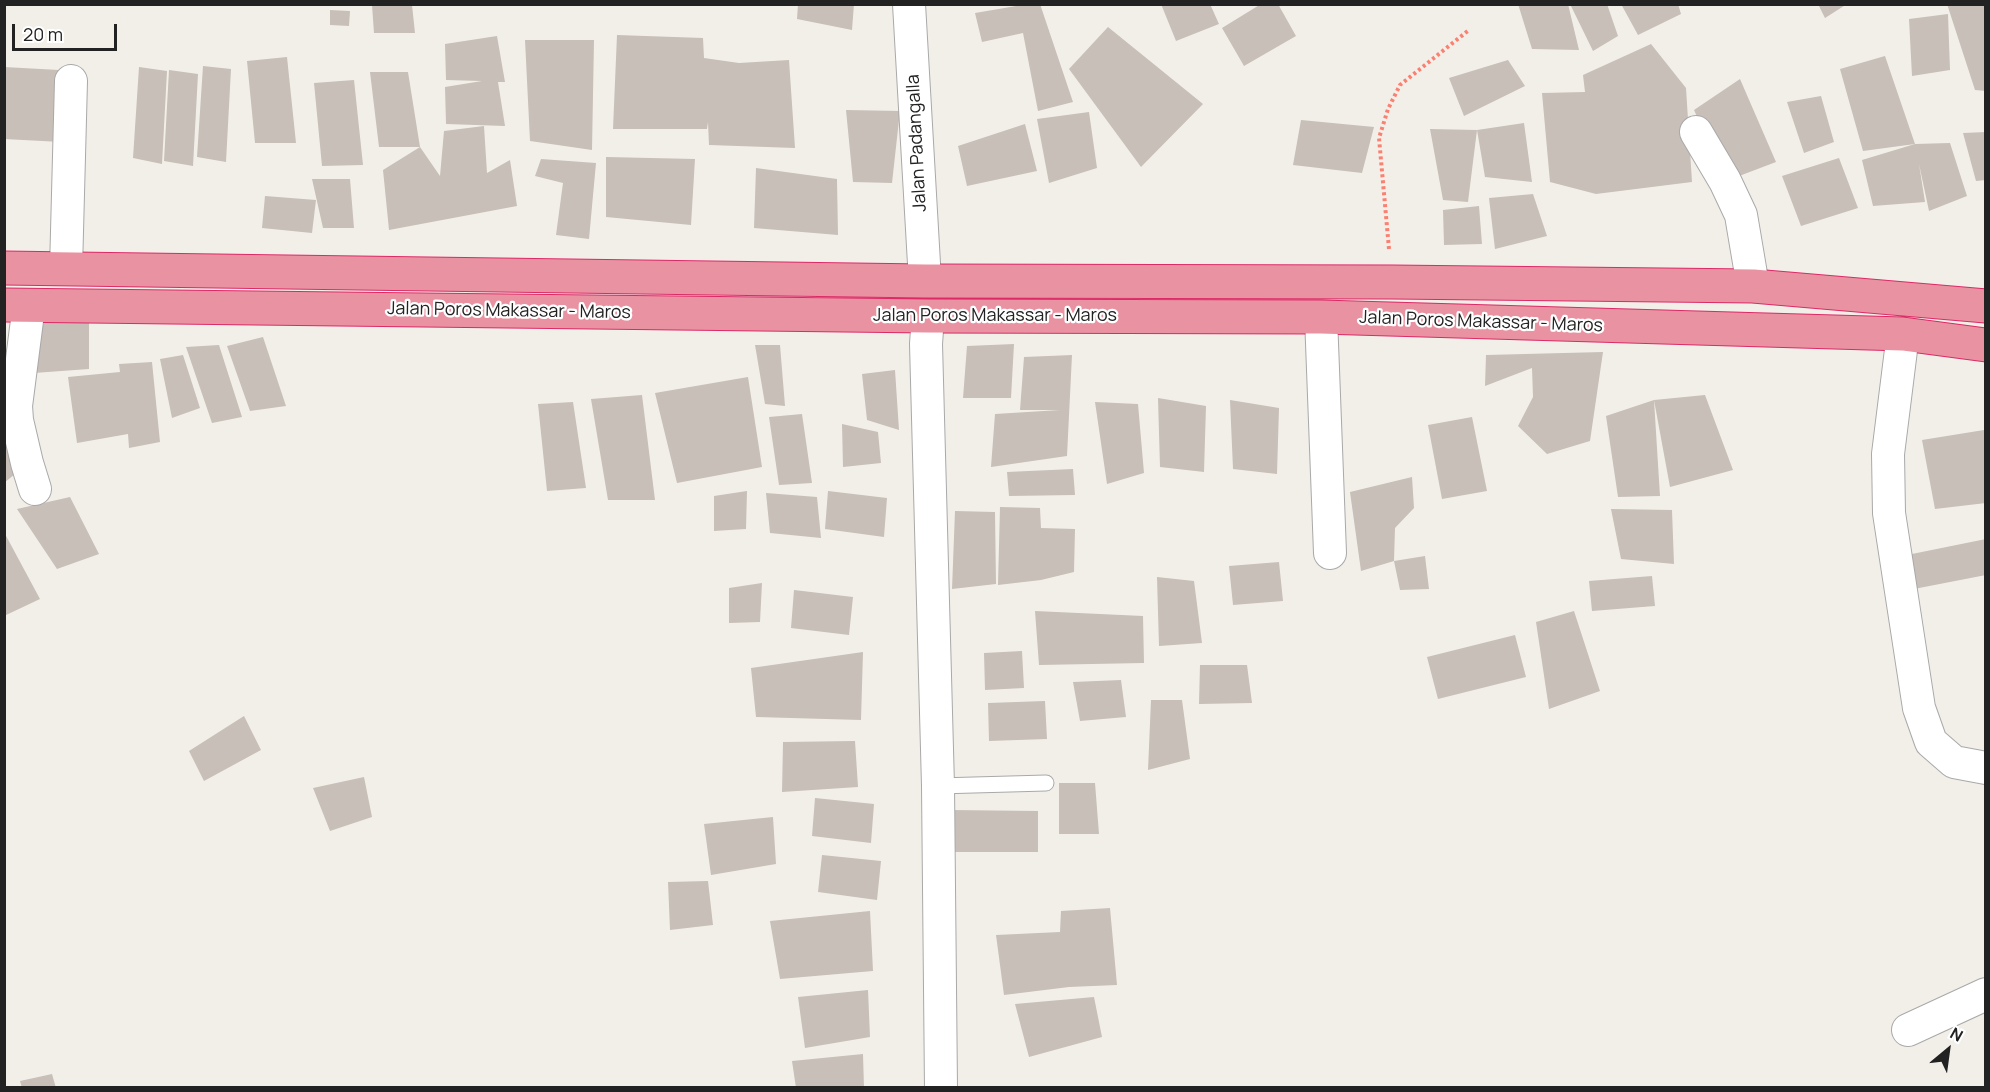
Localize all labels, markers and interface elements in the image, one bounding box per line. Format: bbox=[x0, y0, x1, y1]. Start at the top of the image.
scale bar bbox=[15, 12, 120, 50]
text: 20 m bbox=[23, 22, 63, 46]
street label: Jalan Padangalla bbox=[903, 74, 931, 212]
street label: Jalan Poros Makassar - Maros bbox=[387, 298, 631, 324]
street label: Jalan Poros Makassar - Maros bbox=[873, 305, 1117, 327]
street label: Jalan Poros Makassar - Maros bbox=[1359, 307, 1603, 337]
north arrow bbox=[1918, 1020, 1978, 1080]
text: N bbox=[1946, 1022, 1967, 1047]

